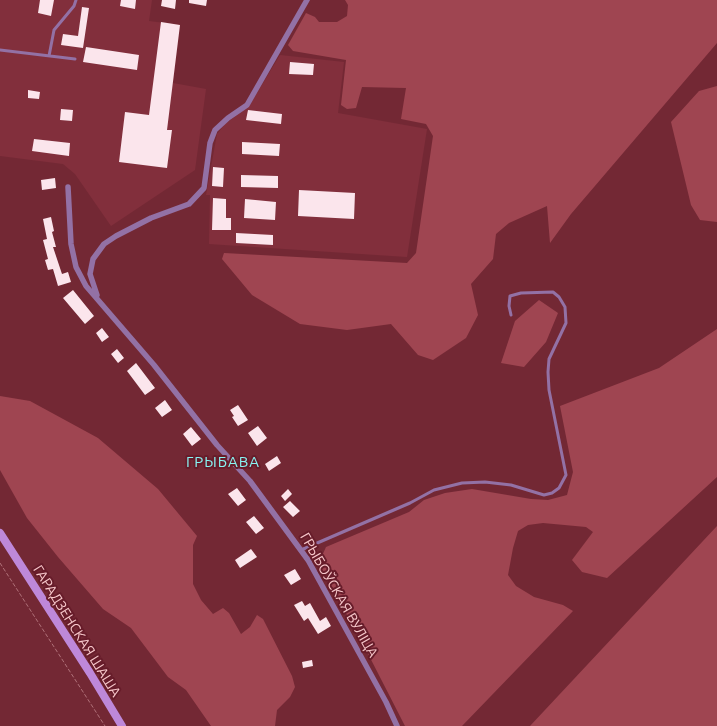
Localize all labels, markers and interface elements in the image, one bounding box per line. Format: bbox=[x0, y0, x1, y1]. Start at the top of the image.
district label: ГРЫБАВА bbox=[186, 453, 260, 471]
street label: ГРЫБОЎСКАЯ ВУЛІЦА bbox=[296, 530, 382, 660]
street label: ГАРАДЗЕНСКАЯ ШАША bbox=[30, 562, 124, 700]

